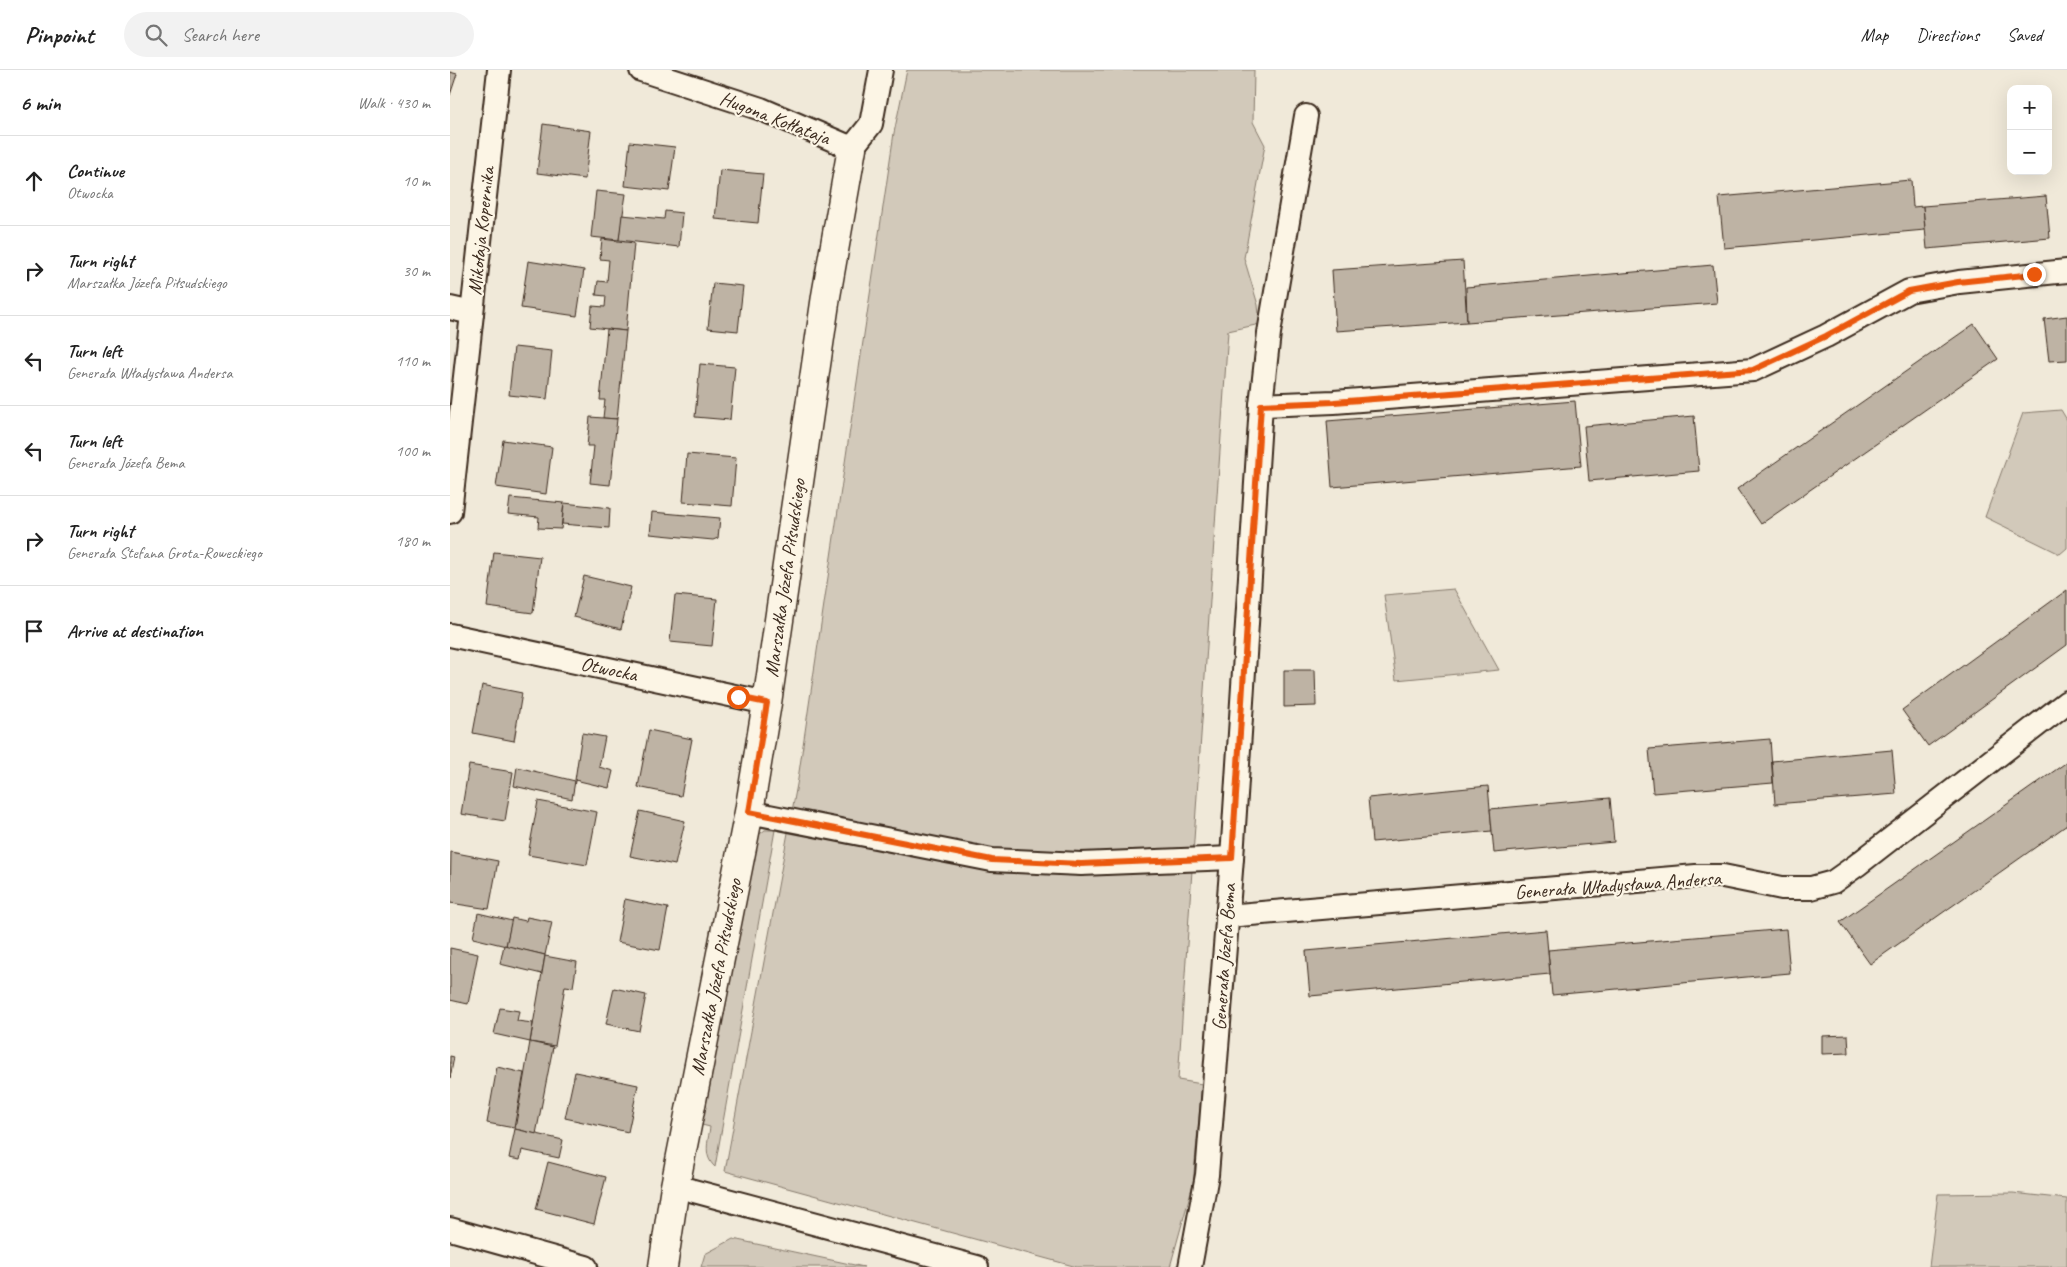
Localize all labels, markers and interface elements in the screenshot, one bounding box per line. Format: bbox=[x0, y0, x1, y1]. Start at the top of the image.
search box bbox=[124, 12, 474, 57]
text: Pinpoint bbox=[25, 20, 94, 50]
icon: search bbox=[142, 21, 170, 49]
text: Search here bbox=[182, 23, 259, 47]
text: Map bbox=[1861, 24, 1888, 46]
text: Directions bbox=[1916, 24, 1979, 46]
text: Saved bbox=[2007, 24, 2042, 46]
map controls bbox=[2007, 85, 2052, 175]
button: + bbox=[2007, 85, 2052, 130]
street label: Hugona Kołłątaja bbox=[716, 86, 836, 151]
text: 6 min bbox=[20, 90, 61, 116]
text: Walk · 430 m bbox=[358, 93, 430, 113]
button: − bbox=[2007, 130, 2052, 175]
text: Continue bbox=[67, 159, 124, 183]
street label: Mikołaja Kopernika bbox=[462, 164, 500, 296]
icon: ahead bbox=[20, 167, 48, 195]
text: 10 m bbox=[403, 171, 430, 191]
text: Otwocka bbox=[67, 183, 113, 203]
text: Turn right bbox=[67, 249, 134, 273]
icon: right bbox=[20, 257, 48, 285]
text: 30 m bbox=[403, 261, 430, 281]
route end bbox=[2023, 263, 2046, 286]
text: Marszałka Józefa Piłsudskiego bbox=[67, 273, 227, 293]
text: Turn left bbox=[67, 339, 122, 363]
icon: left bbox=[20, 347, 48, 375]
text: 110 m bbox=[396, 351, 430, 371]
text: Generała Władysława Andersa bbox=[67, 363, 232, 383]
text: Turn left bbox=[67, 429, 122, 453]
icon: left bbox=[20, 437, 48, 465]
text: 100 m bbox=[396, 441, 430, 461]
text: Generała Józefa Bema bbox=[67, 453, 184, 473]
street label: Marszałka Józefa Piłsudskiego bbox=[759, 476, 811, 679]
text: Turn right bbox=[67, 519, 134, 543]
icon: right bbox=[20, 527, 48, 555]
text: 180 m bbox=[396, 531, 430, 551]
text: Generała Stefana Grota-Roweckiego bbox=[67, 543, 262, 563]
icon: arrive bbox=[20, 617, 48, 645]
text: Arrive at destination bbox=[67, 619, 203, 643]
street label: Otwocka bbox=[578, 651, 641, 688]
route start bbox=[727, 686, 750, 709]
street label: Generała Władysława Andersa bbox=[1514, 865, 1723, 905]
street label: Marszałka Józefa Piłsudskiego bbox=[685, 876, 747, 1077]
street label: Generała Józefa Bema bbox=[1206, 882, 1242, 1031]

